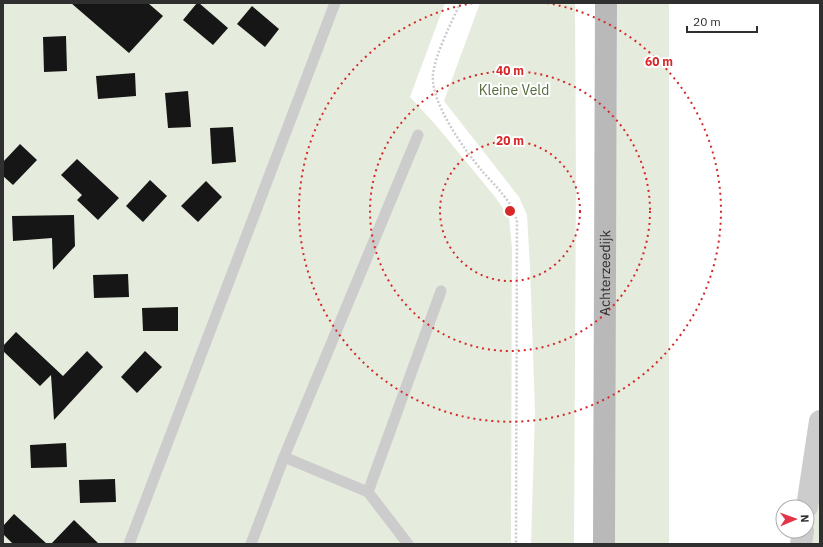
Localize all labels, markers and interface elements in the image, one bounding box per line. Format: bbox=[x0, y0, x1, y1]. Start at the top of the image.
scale bar bbox=[687, 8, 757, 34]
text: 20 m bbox=[693, 14, 721, 29]
text: 60 m bbox=[645, 54, 673, 69]
text: 40 m bbox=[496, 63, 524, 78]
park label: Kleine Veld bbox=[479, 81, 549, 99]
text: 20 m bbox=[496, 133, 524, 148]
centre of rings bbox=[503, 204, 517, 218]
street label: Achterzeedijk bbox=[596, 229, 614, 316]
north arrow bbox=[775, 499, 815, 539]
text: N bbox=[798, 514, 812, 523]

